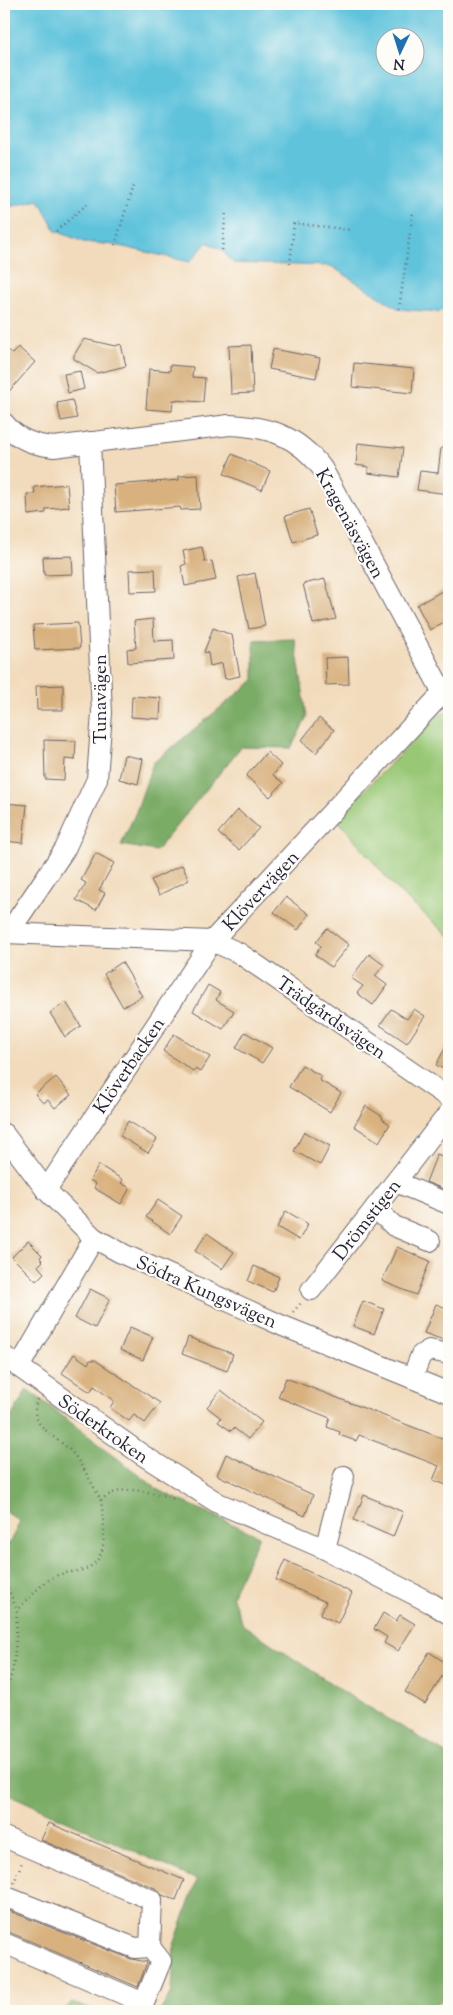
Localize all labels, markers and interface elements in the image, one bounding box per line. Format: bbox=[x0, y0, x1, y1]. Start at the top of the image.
north arrow bbox=[376, 28, 426, 78]
text: N bbox=[393, 53, 406, 73]
street label: Kragenäsvägen bbox=[307, 464, 390, 584]
street label: Tunavägen bbox=[88, 654, 115, 744]
street label: Klövervägen bbox=[217, 845, 306, 938]
street label: Trädgårdsvägen bbox=[270, 971, 391, 1067]
street label: Klöverbacken bbox=[88, 1013, 172, 1120]
street label: Drömstigen bbox=[328, 1174, 408, 1267]
street label: Södra Kungsvägen bbox=[131, 1250, 281, 1336]
street label: Söderkroken bbox=[52, 1389, 154, 1471]

